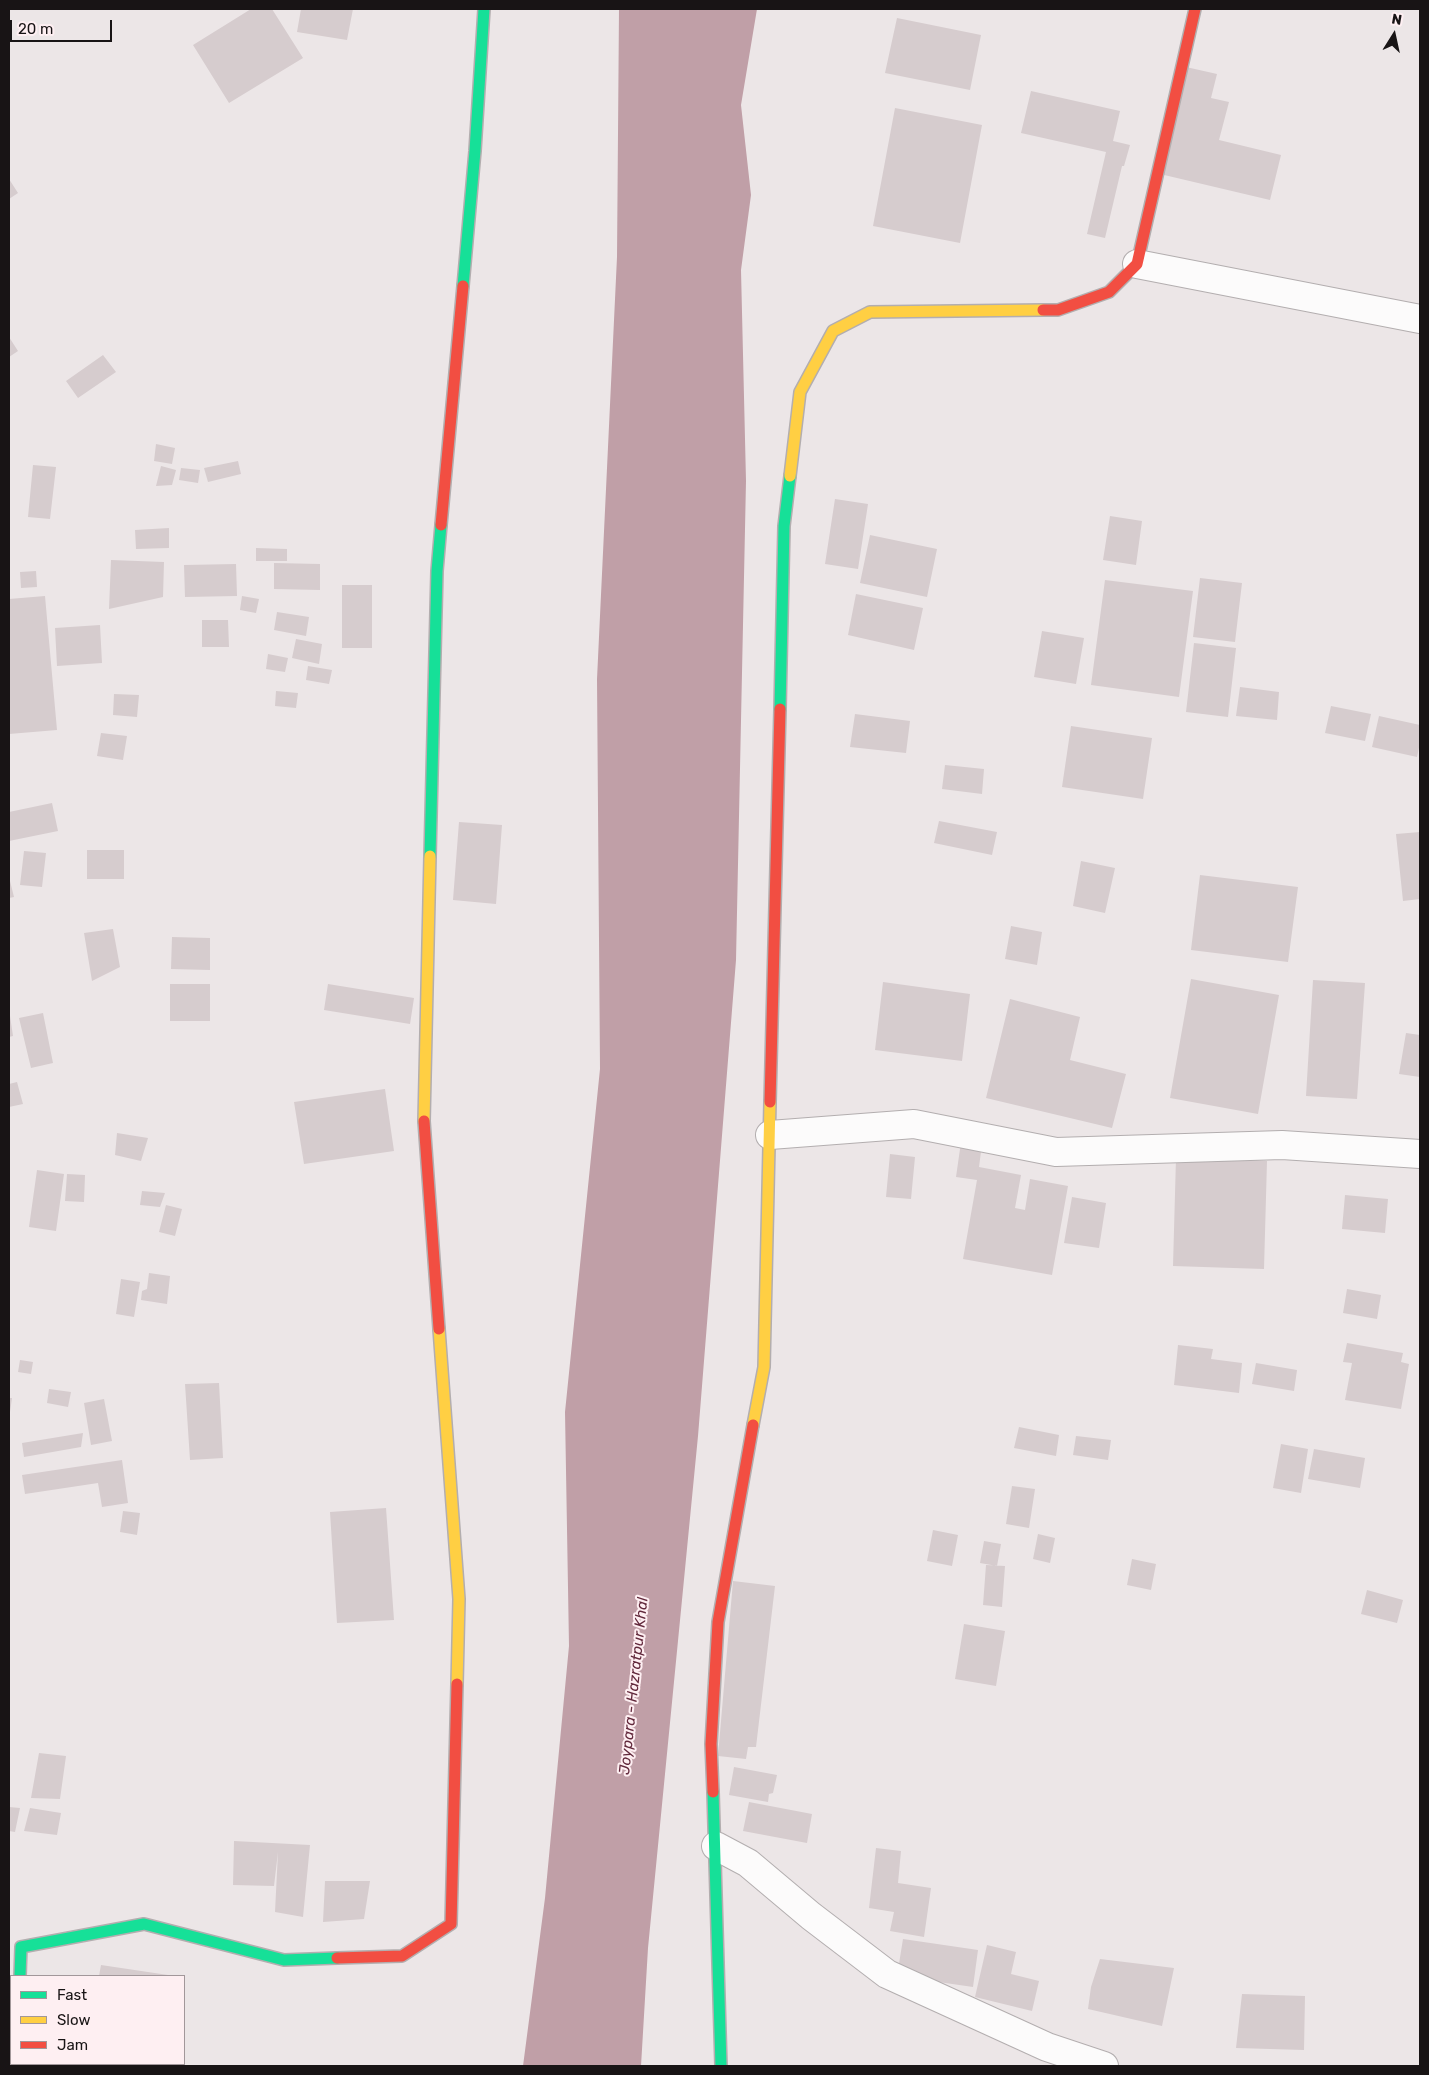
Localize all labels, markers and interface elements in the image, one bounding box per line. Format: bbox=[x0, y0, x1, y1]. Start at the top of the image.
scale bar bbox=[12, 10, 115, 42]
north arrow bbox=[1369, 10, 1419, 60]
text: N bbox=[1390, 10, 1403, 29]
text: 20 m bbox=[18, 20, 53, 38]
water label: Joypara - Hazratpur Khal bbox=[616, 1596, 652, 1776]
legend bbox=[10, 1975, 185, 2065]
text: Fast bbox=[57, 1986, 87, 2004]
text: Slow bbox=[57, 2011, 90, 2029]
text: Jam bbox=[57, 2036, 88, 2054]

